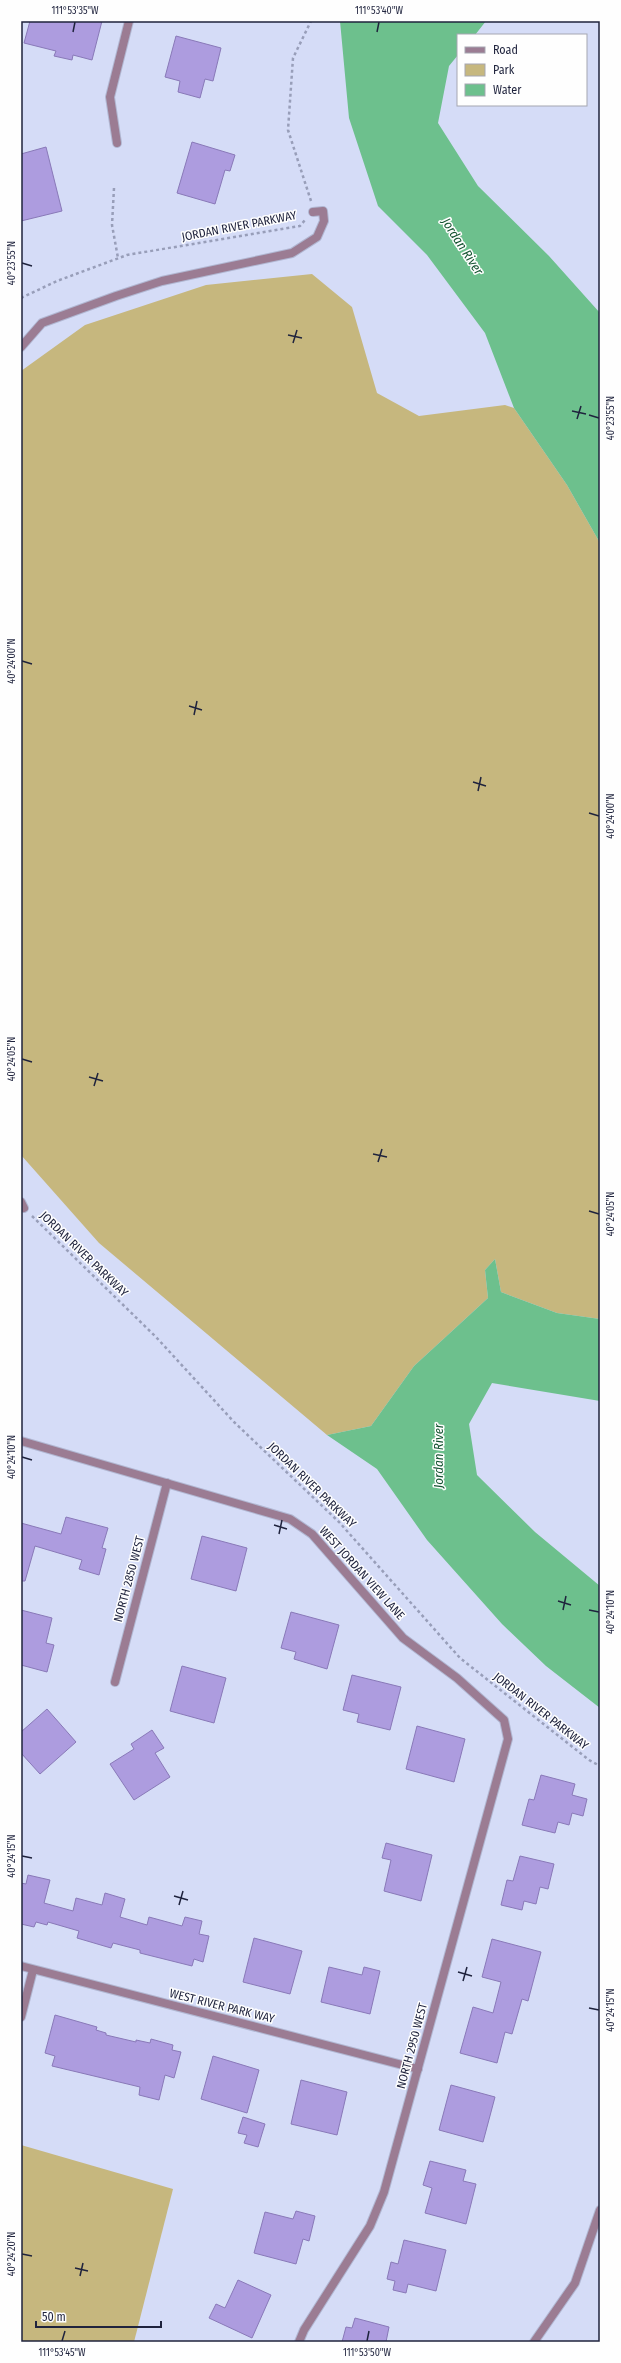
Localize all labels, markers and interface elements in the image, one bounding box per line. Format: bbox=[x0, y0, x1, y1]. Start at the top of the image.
text: 111°53'35"W bbox=[51, 5, 99, 17]
text: 111°53'40"W bbox=[355, 5, 403, 17]
legend bbox=[457, 34, 587, 106]
text: Road bbox=[493, 43, 518, 57]
text: Park bbox=[493, 63, 515, 77]
text: Water bbox=[493, 83, 522, 97]
street label: JORDAN RIVER PARKWAY bbox=[180, 208, 298, 244]
water label: Jordan River bbox=[438, 214, 487, 278]
text: 40°23'55"N bbox=[6, 241, 18, 285]
text: 40°23'55"N bbox=[605, 396, 617, 440]
text: 40°24'00"N bbox=[6, 638, 18, 684]
text: 40°24'00"N bbox=[605, 793, 617, 839]
text: 40°24'05"N bbox=[6, 1037, 18, 1081]
text: 40°24'05"N bbox=[605, 1192, 617, 1236]
street label: JORDAN RIVER PARKWAY bbox=[37, 1208, 131, 1300]
water label: Jordan River bbox=[431, 1423, 446, 1489]
text: 40°24'10"N bbox=[6, 1435, 18, 1479]
street label: JORDAN RIVER PARKWAY bbox=[265, 1439, 359, 1531]
street label: WEST JORDAN VIEW LANE bbox=[317, 1524, 408, 1623]
street label: NORTH 2850 WEST bbox=[111, 1534, 147, 1624]
text: 40°24'10"N bbox=[605, 1590, 617, 1634]
street label: JORDAN RIVER PARKWAY bbox=[491, 1670, 591, 1752]
text: 40°24'15"N bbox=[6, 1834, 18, 1878]
street label: WEST RIVER PARK WAY bbox=[168, 1986, 276, 2026]
text: 40°24'15"N bbox=[605, 1988, 617, 2032]
street label: NORTH 2950 WEST bbox=[394, 2001, 430, 2090]
text: 40°24'20"N bbox=[6, 2232, 18, 2276]
scale bar bbox=[36, 2303, 161, 2329]
text: 50 m bbox=[42, 2310, 66, 2324]
text: 111°53'45"W bbox=[38, 2347, 86, 2359]
text: 111°53'50"W bbox=[343, 2347, 392, 2359]

